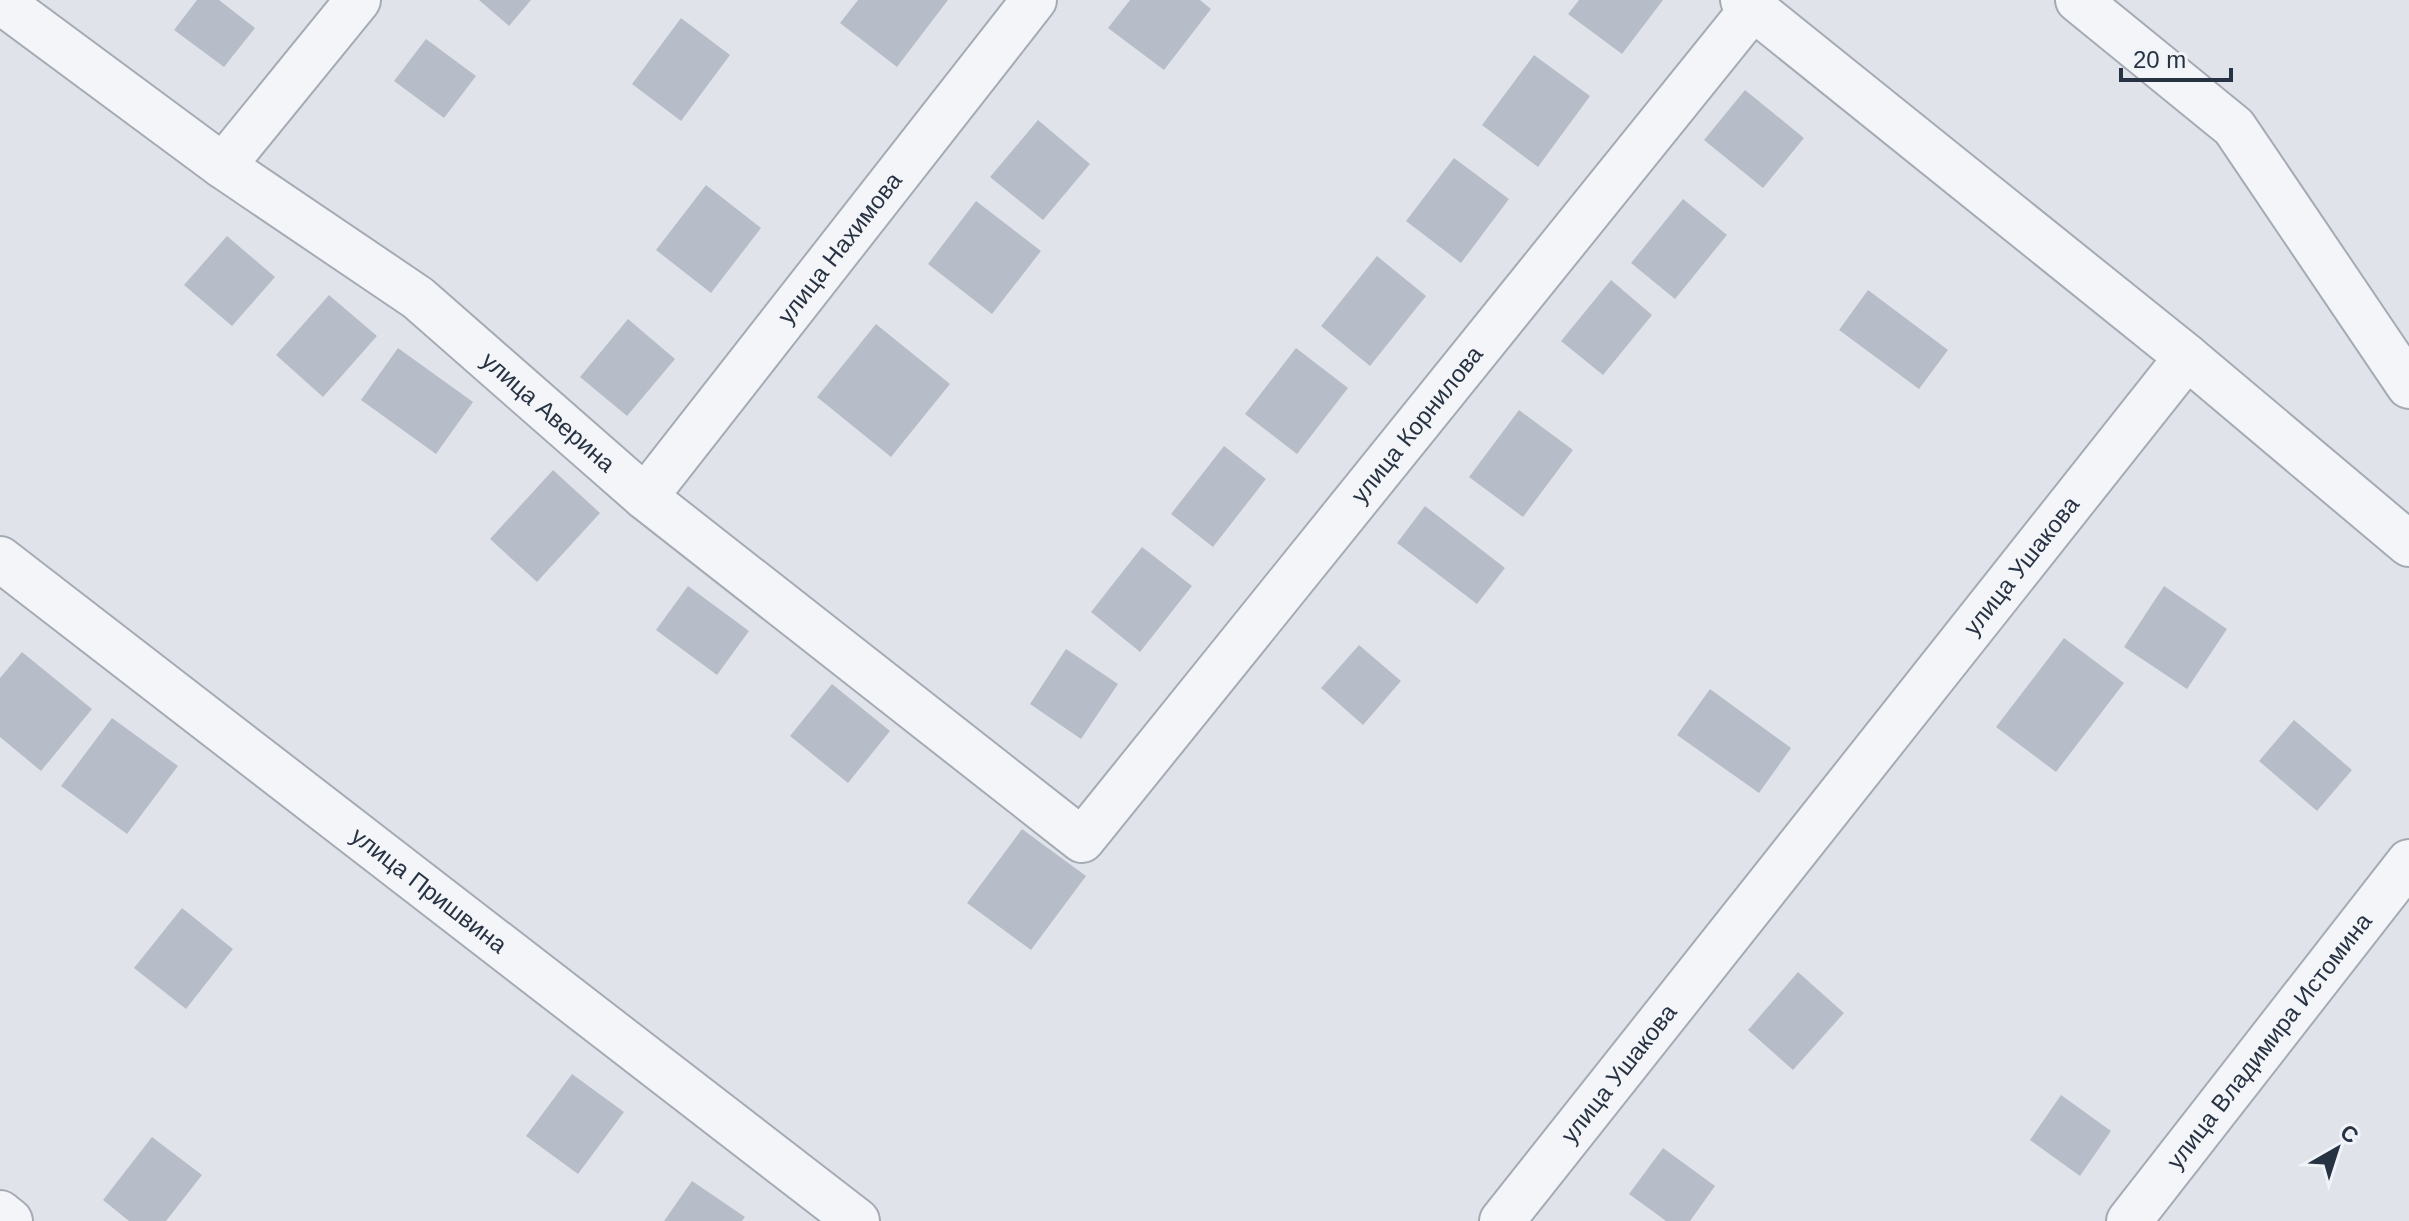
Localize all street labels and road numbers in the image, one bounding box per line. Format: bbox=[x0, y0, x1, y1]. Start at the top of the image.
street label: улица Нахимова bbox=[772, 166, 907, 329]
street label: улица Корнилова bbox=[1345, 340, 1488, 508]
street label: улица Аверина bbox=[476, 346, 621, 478]
street label: улица Ушакова bbox=[1958, 490, 2085, 640]
street label: улица Пришвина bbox=[346, 822, 513, 959]
street label: улица Владимира Истомина bbox=[2161, 907, 2377, 1174]
street label: улица Ушакова bbox=[1555, 998, 1682, 1148]

